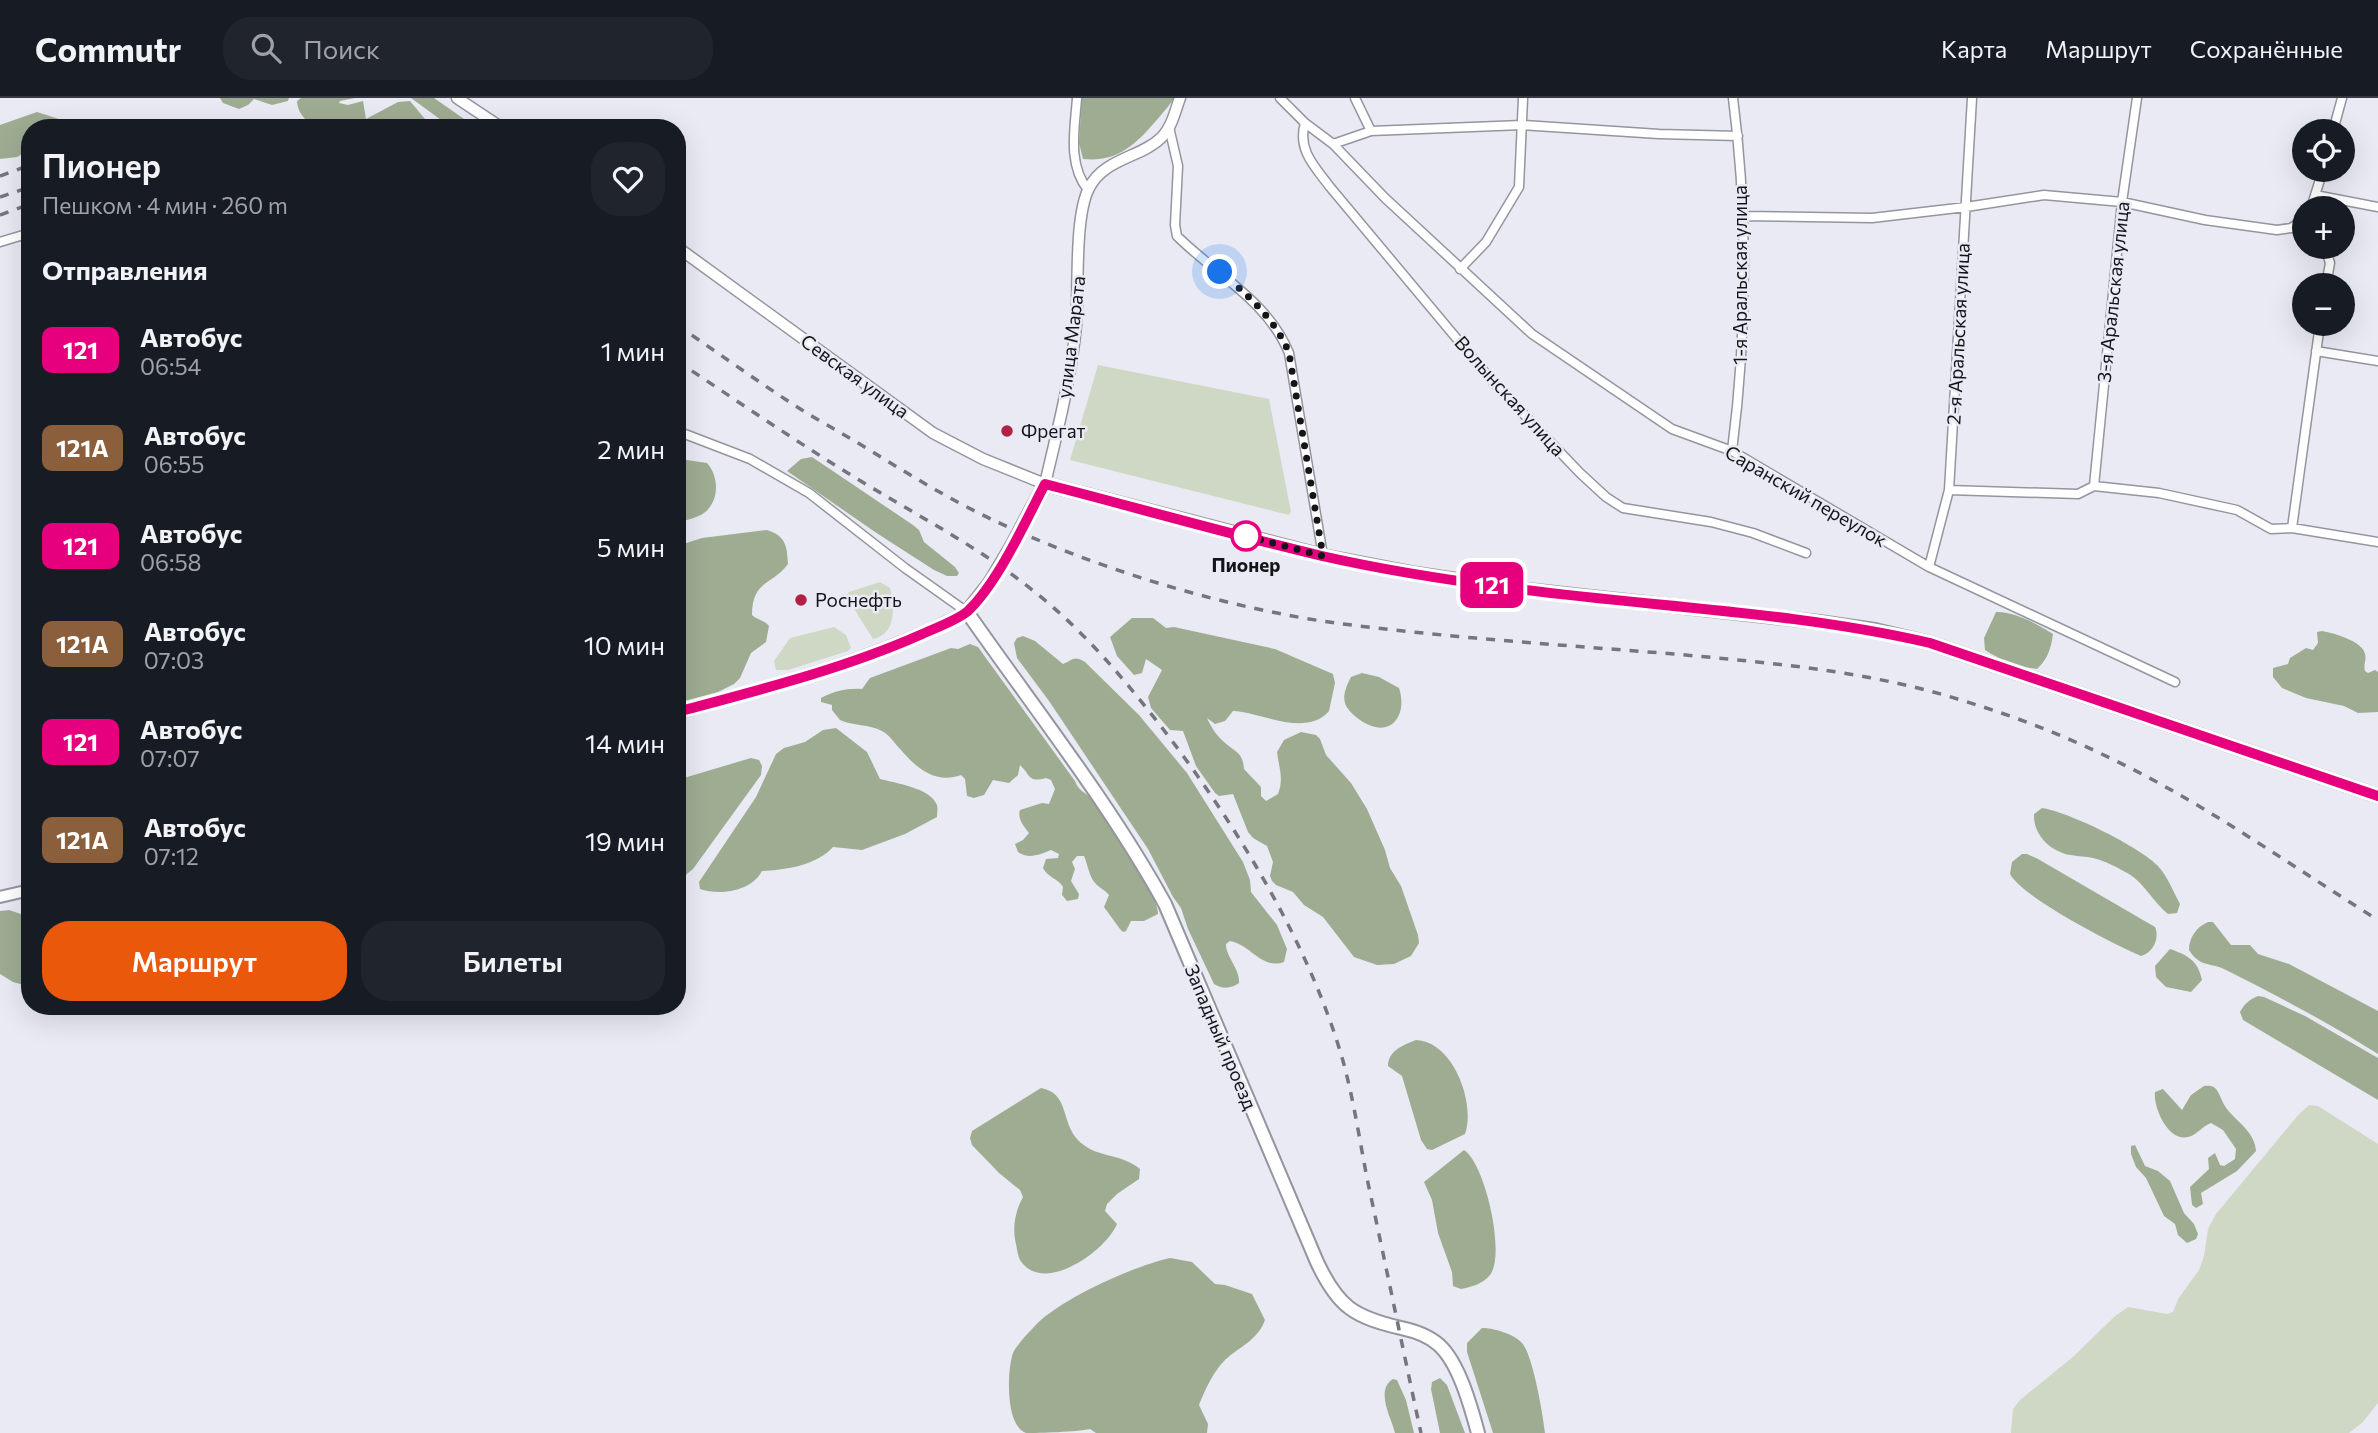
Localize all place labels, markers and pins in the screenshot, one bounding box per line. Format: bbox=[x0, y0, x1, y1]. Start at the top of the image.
place label: Фрегат bbox=[1021, 419, 1086, 442]
marker: Фрегат bbox=[999, 423, 1015, 439]
marker: Пионер bbox=[1231, 521, 1261, 551]
place label: Пионер bbox=[1212, 553, 1280, 576]
place label: Роснефть bbox=[815, 588, 902, 611]
marker: Роснефть bbox=[793, 592, 809, 608]

